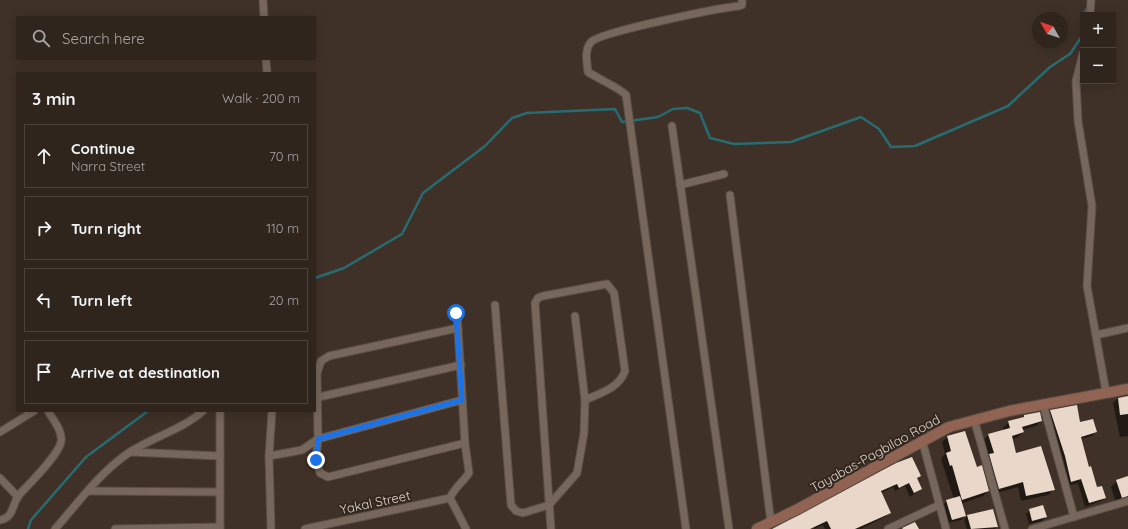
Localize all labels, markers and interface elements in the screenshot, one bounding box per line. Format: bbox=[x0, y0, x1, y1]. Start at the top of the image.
north arrow bbox=[1032, 12, 1068, 48]
map controls bbox=[1080, 12, 1116, 84]
button: + bbox=[1080, 12, 1116, 48]
search box bbox=[16, 16, 316, 60]
icon: search bbox=[30, 27, 52, 49]
text: Search here bbox=[62, 29, 145, 48]
button: − bbox=[1080, 48, 1116, 84]
text: 3 min bbox=[32, 88, 76, 109]
text: Walk · 200 m bbox=[222, 90, 300, 106]
text: Continue bbox=[71, 139, 135, 158]
icon: ahead bbox=[33, 145, 55, 167]
text: 70 m bbox=[269, 148, 299, 164]
text: Narra Street bbox=[71, 158, 145, 174]
icon: right bbox=[33, 217, 55, 239]
text: Turn right bbox=[71, 219, 142, 238]
text: 110 m bbox=[266, 220, 299, 236]
icon: left bbox=[33, 289, 55, 311]
text: Turn left bbox=[71, 291, 133, 310]
text: 20 m bbox=[269, 292, 299, 308]
route start bbox=[447, 304, 465, 322]
icon: arrive bbox=[33, 361, 55, 383]
text: Arrive at destination bbox=[71, 363, 220, 382]
street label: Tayabas-Pagbilao Road bbox=[807, 411, 943, 495]
route end bbox=[307, 451, 325, 469]
street label: Yakal Street bbox=[338, 487, 412, 517]

